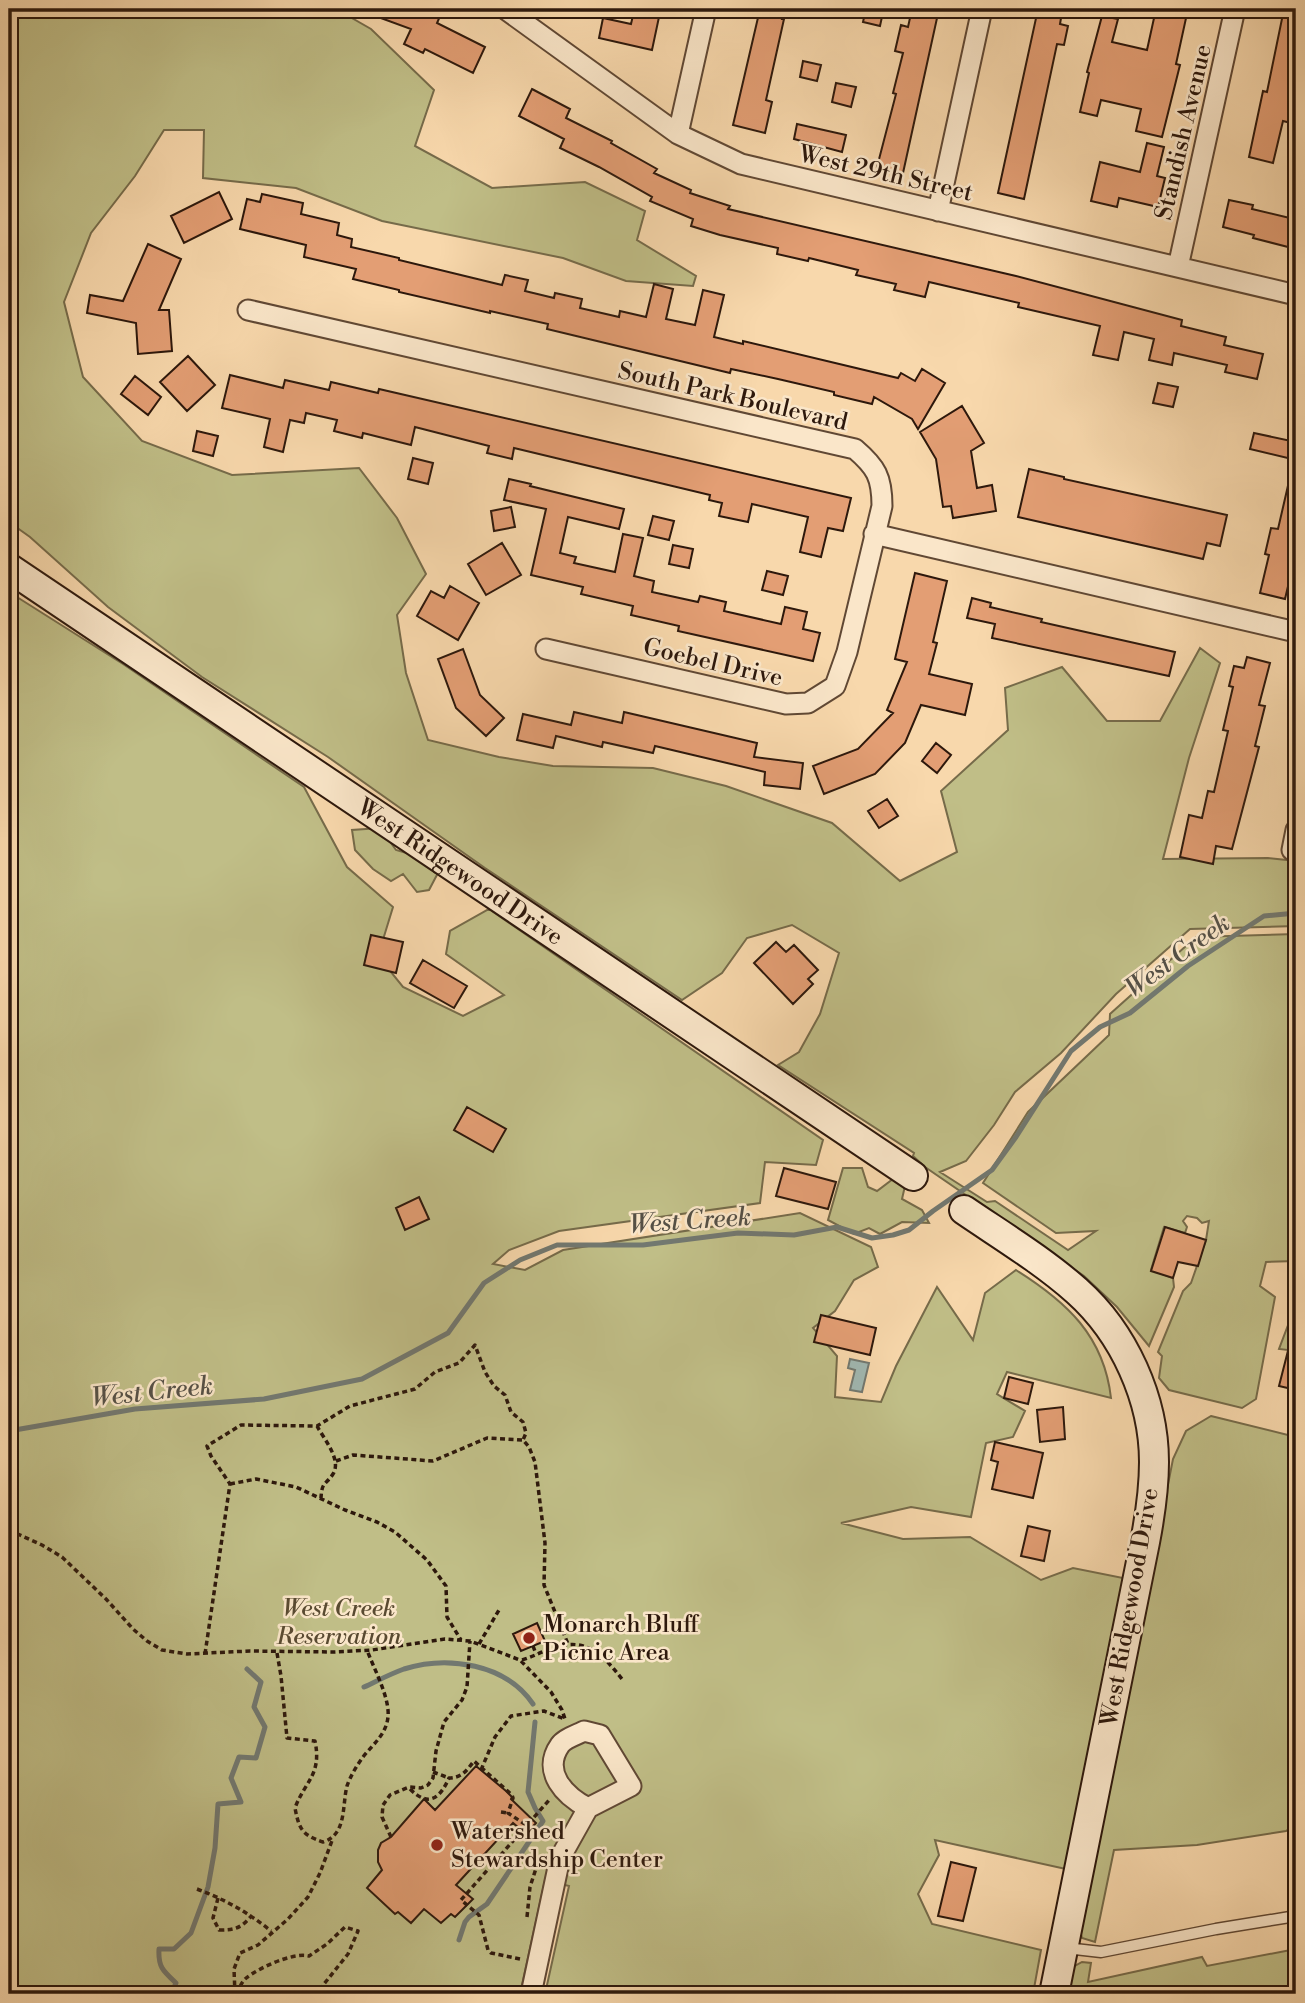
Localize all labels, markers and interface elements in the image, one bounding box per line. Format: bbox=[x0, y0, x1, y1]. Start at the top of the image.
street label: Standish Avenue bbox=[1149, 41, 1219, 223]
street label: West 29th Street bbox=[795, 139, 976, 209]
street label: South Park Boulevard bbox=[615, 356, 851, 438]
street label: Goebel Drive bbox=[640, 632, 785, 694]
street label: West Ridgewood Drive bbox=[350, 792, 569, 952]
water label: West Creek bbox=[1119, 907, 1236, 1005]
water label: West Creek bbox=[628, 1201, 752, 1241]
water label: West Creek bbox=[90, 1370, 215, 1414]
street label: West Ridgewood Drive bbox=[1094, 1485, 1166, 1730]
park label: West Creek Reservation bbox=[276, 1594, 402, 1652]
place label: Monarch Bluff Picnic Area bbox=[543, 1610, 700, 1668]
marker: Monarch Bluff Picnic Area bbox=[521, 1630, 537, 1646]
place label: Watershed Stewardship Center bbox=[450, 1817, 663, 1875]
marker: Watershed Stewardship Center bbox=[429, 1837, 445, 1853]

